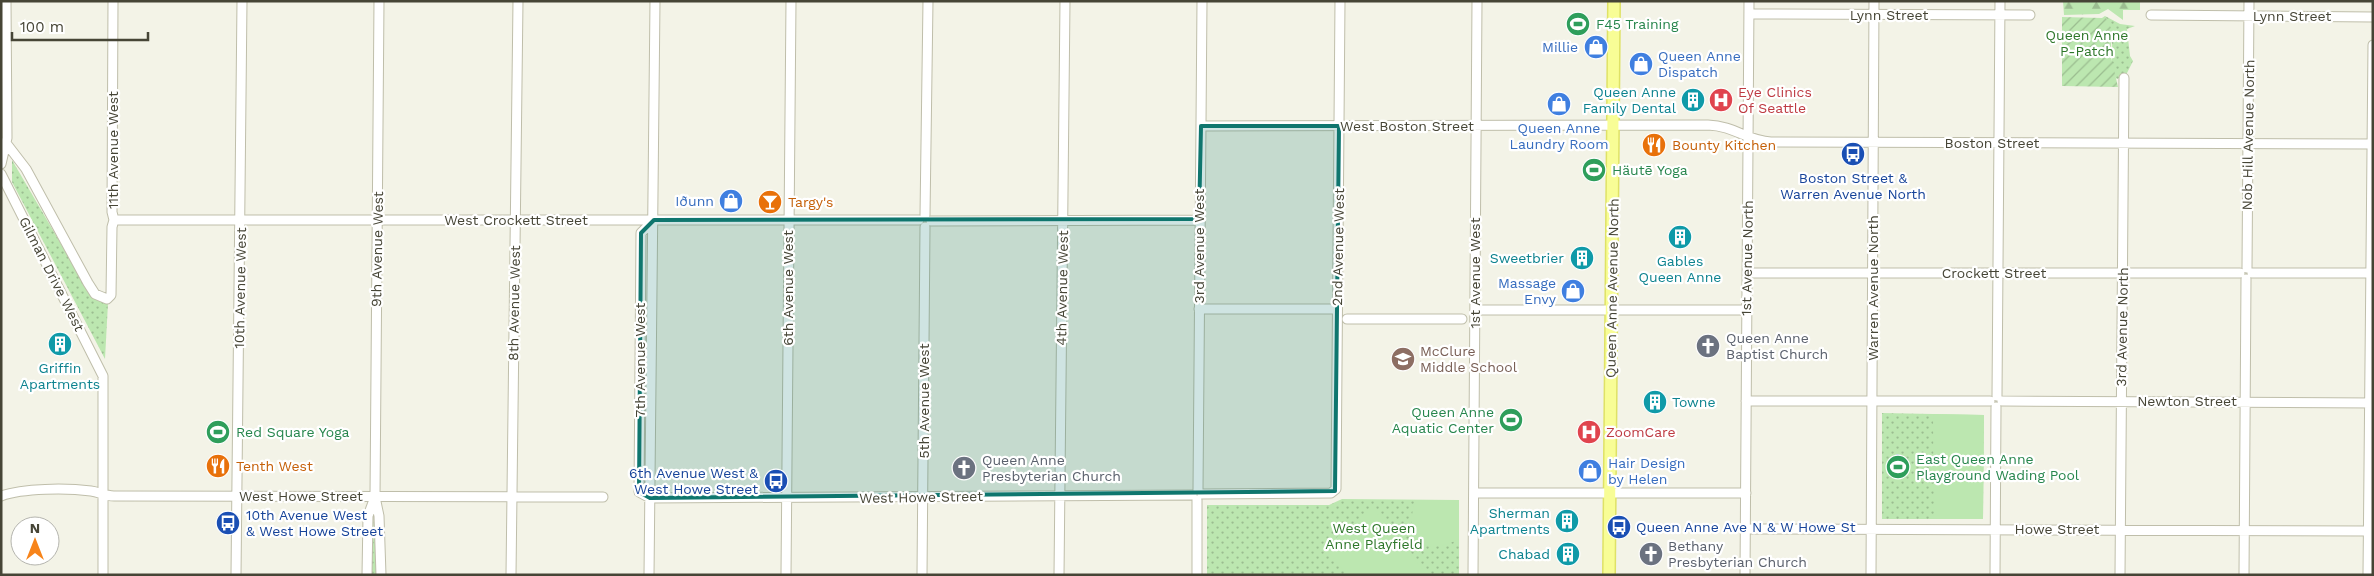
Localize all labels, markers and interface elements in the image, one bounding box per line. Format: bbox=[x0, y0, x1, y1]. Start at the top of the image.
street label: Lynn Street bbox=[1850, 7, 1928, 23]
street label: Lynn Street bbox=[2253, 8, 2331, 24]
scale bar bbox=[12, 10, 149, 42]
sports icon: F45 Training bbox=[1565, 11, 1591, 37]
place label: F45 Training bbox=[1596, 16, 1679, 32]
text: 100 m bbox=[20, 18, 64, 36]
park label: Queen Anne P-Patch bbox=[2046, 27, 2128, 59]
shop icon: Millie bbox=[1583, 34, 1609, 60]
place label: Millie bbox=[1542, 39, 1578, 55]
place label: Queen Anne Dispatch bbox=[1658, 48, 1741, 80]
shop icon: Queen Anne Dispatch bbox=[1628, 51, 1654, 77]
street label: Nob Hill Avenue North bbox=[2239, 59, 2257, 211]
place label: Queen Anne Family Dental bbox=[1583, 84, 1677, 116]
place label: Eye Clinics Of Seattle bbox=[1738, 84, 1812, 116]
building icon: Queen Anne Family Dental bbox=[1680, 87, 1706, 113]
hospital icon: Eye Clinics Of Seattle bbox=[1708, 87, 1734, 113]
street label: 11th Avenue West bbox=[105, 91, 121, 209]
shop icon: Queen Anne Laundry Room bbox=[1546, 91, 1572, 117]
street label: West Boston Street bbox=[1340, 118, 1474, 134]
place label: Queen Anne Laundry Room bbox=[1510, 120, 1608, 152]
restaurant icon: Bounty Kitchen bbox=[1641, 132, 1667, 158]
street label: Boston Street bbox=[1945, 135, 2040, 151]
place label: Bounty Kitchen bbox=[1672, 137, 1776, 153]
bus stop icon: Boston Street & Warren Avenue North bbox=[1840, 141, 1866, 167]
sports icon: Häutē Yoga bbox=[1581, 157, 1607, 183]
place label: Häutē Yoga bbox=[1612, 162, 1688, 178]
place label: Boston Street & Warren Avenue North bbox=[1780, 170, 1926, 202]
shop icon: Iðunn bbox=[718, 188, 744, 214]
street label: 3rd Avenue West bbox=[1191, 188, 1207, 303]
street label: 2nd Avenue West bbox=[1329, 188, 1347, 306]
bar icon: Targy's bbox=[757, 189, 783, 215]
street label: 9th Avenue West bbox=[368, 191, 386, 307]
place label: Iðunn bbox=[675, 193, 714, 209]
place label: Targy's bbox=[788, 194, 833, 210]
street label: Queen Anne Avenue North bbox=[1602, 198, 1622, 378]
street label: 1st Avenue North bbox=[1738, 200, 1756, 316]
street label: West Crockett Street bbox=[444, 212, 588, 228]
street label: Gilman Drive West bbox=[16, 214, 88, 334]
street label: Warren Avenue North bbox=[1865, 215, 1881, 361]
street label: 1st Avenue West bbox=[1467, 217, 1483, 329]
building icon: Gables Queen Anne bbox=[1667, 224, 1693, 250]
street label: 10th Avenue West bbox=[231, 227, 249, 349]
street label: 6th Avenue West bbox=[780, 230, 796, 346]
street label: 4th Avenue West bbox=[1053, 230, 1071, 346]
street label: 8th Avenue West bbox=[505, 245, 523, 361]
building icon: Sweetbrier bbox=[1569, 245, 1595, 271]
place label: Sweetbrier bbox=[1490, 250, 1564, 266]
place label: Gables Queen Anne bbox=[1639, 253, 1721, 285]
street label: Crockett Street bbox=[1942, 265, 2046, 281]
street label: 3rd Avenue North bbox=[2113, 267, 2131, 387]
place label: Massage Envy bbox=[1498, 275, 1557, 307]
shop icon: Massage Envy bbox=[1560, 278, 1586, 304]
street label: 7th Avenue West bbox=[632, 302, 648, 417]
place label: Queen Anne Baptist Church bbox=[1726, 330, 1828, 362]
building icon: Griffin Apartments bbox=[47, 331, 73, 357]
church icon: Queen Anne Baptist Church bbox=[1695, 333, 1721, 359]
street label: 5th Avenue West bbox=[916, 343, 932, 459]
place label: McClure Middle School bbox=[1420, 343, 1518, 375]
school or university icon: McClure Middle School bbox=[1390, 346, 1416, 372]
place label: Griffin Apartments bbox=[20, 360, 100, 392]
building icon: Towne bbox=[1642, 389, 1668, 415]
street label: Newton Street bbox=[2137, 393, 2237, 409]
place label: Towne bbox=[1672, 394, 1716, 410]
place label: Queen Anne Aquatic Center bbox=[1392, 404, 1494, 436]
sports icon: Queen Anne Aquatic Center bbox=[1498, 407, 1524, 433]
sports icon: Red Square Yoga bbox=[205, 419, 231, 445]
hospital icon: ZoomCare bbox=[1576, 419, 1602, 445]
place label: Red Square Yoga bbox=[236, 424, 350, 440]
place label: ZoomCare bbox=[1606, 424, 1676, 440]
place label: East Queen Anne Playground Wading Pool bbox=[1916, 451, 2080, 483]
place label: Queen Anne Presbyterian Church bbox=[982, 452, 1121, 484]
restaurant icon: Tenth West bbox=[205, 453, 231, 479]
sports icon: East Queen Anne Playground Wading Pool bbox=[1885, 454, 1911, 480]
church icon: Queen Anne Presbyterian Church bbox=[951, 455, 977, 481]
place label: Hair Design by Helen bbox=[1608, 455, 1685, 487]
place label: Tenth West bbox=[236, 458, 313, 474]
shop icon: Hair Design by Helen bbox=[1577, 458, 1603, 484]
place label: 6th Avenue West & West Howe Street bbox=[629, 465, 758, 497]
bus stop icon: 6th Avenue West & West Howe Street bbox=[763, 468, 789, 494]
street label: West Howe Street bbox=[239, 488, 363, 504]
street label: West Howe Street bbox=[859, 488, 983, 506]
place label: Sherman Apartments bbox=[1470, 505, 1550, 537]
place label: 10th Avenue West & West Howe Street bbox=[246, 507, 383, 539]
building icon: Sherman Apartments bbox=[1554, 508, 1580, 534]
bus stop icon: 10th Avenue West & West Howe Street bbox=[215, 510, 241, 536]
bus stop icon: Queen Anne Ave N & W Howe St bbox=[1606, 514, 1632, 540]
north arrow bbox=[10, 516, 60, 566]
place label: Queen Anne Ave N & W Howe St bbox=[1636, 519, 1856, 535]
text: N bbox=[30, 520, 40, 536]
park label: West Queen Anne Playfield bbox=[1325, 520, 1423, 552]
street label: Howe Street bbox=[2015, 521, 2100, 537]
place label: Bethany Presbyterian Church bbox=[1668, 538, 1807, 570]
building icon: Chabad bbox=[1555, 541, 1581, 567]
church icon: Bethany Presbyterian Church bbox=[1638, 541, 1664, 567]
place label: Chabad bbox=[1498, 546, 1550, 562]

